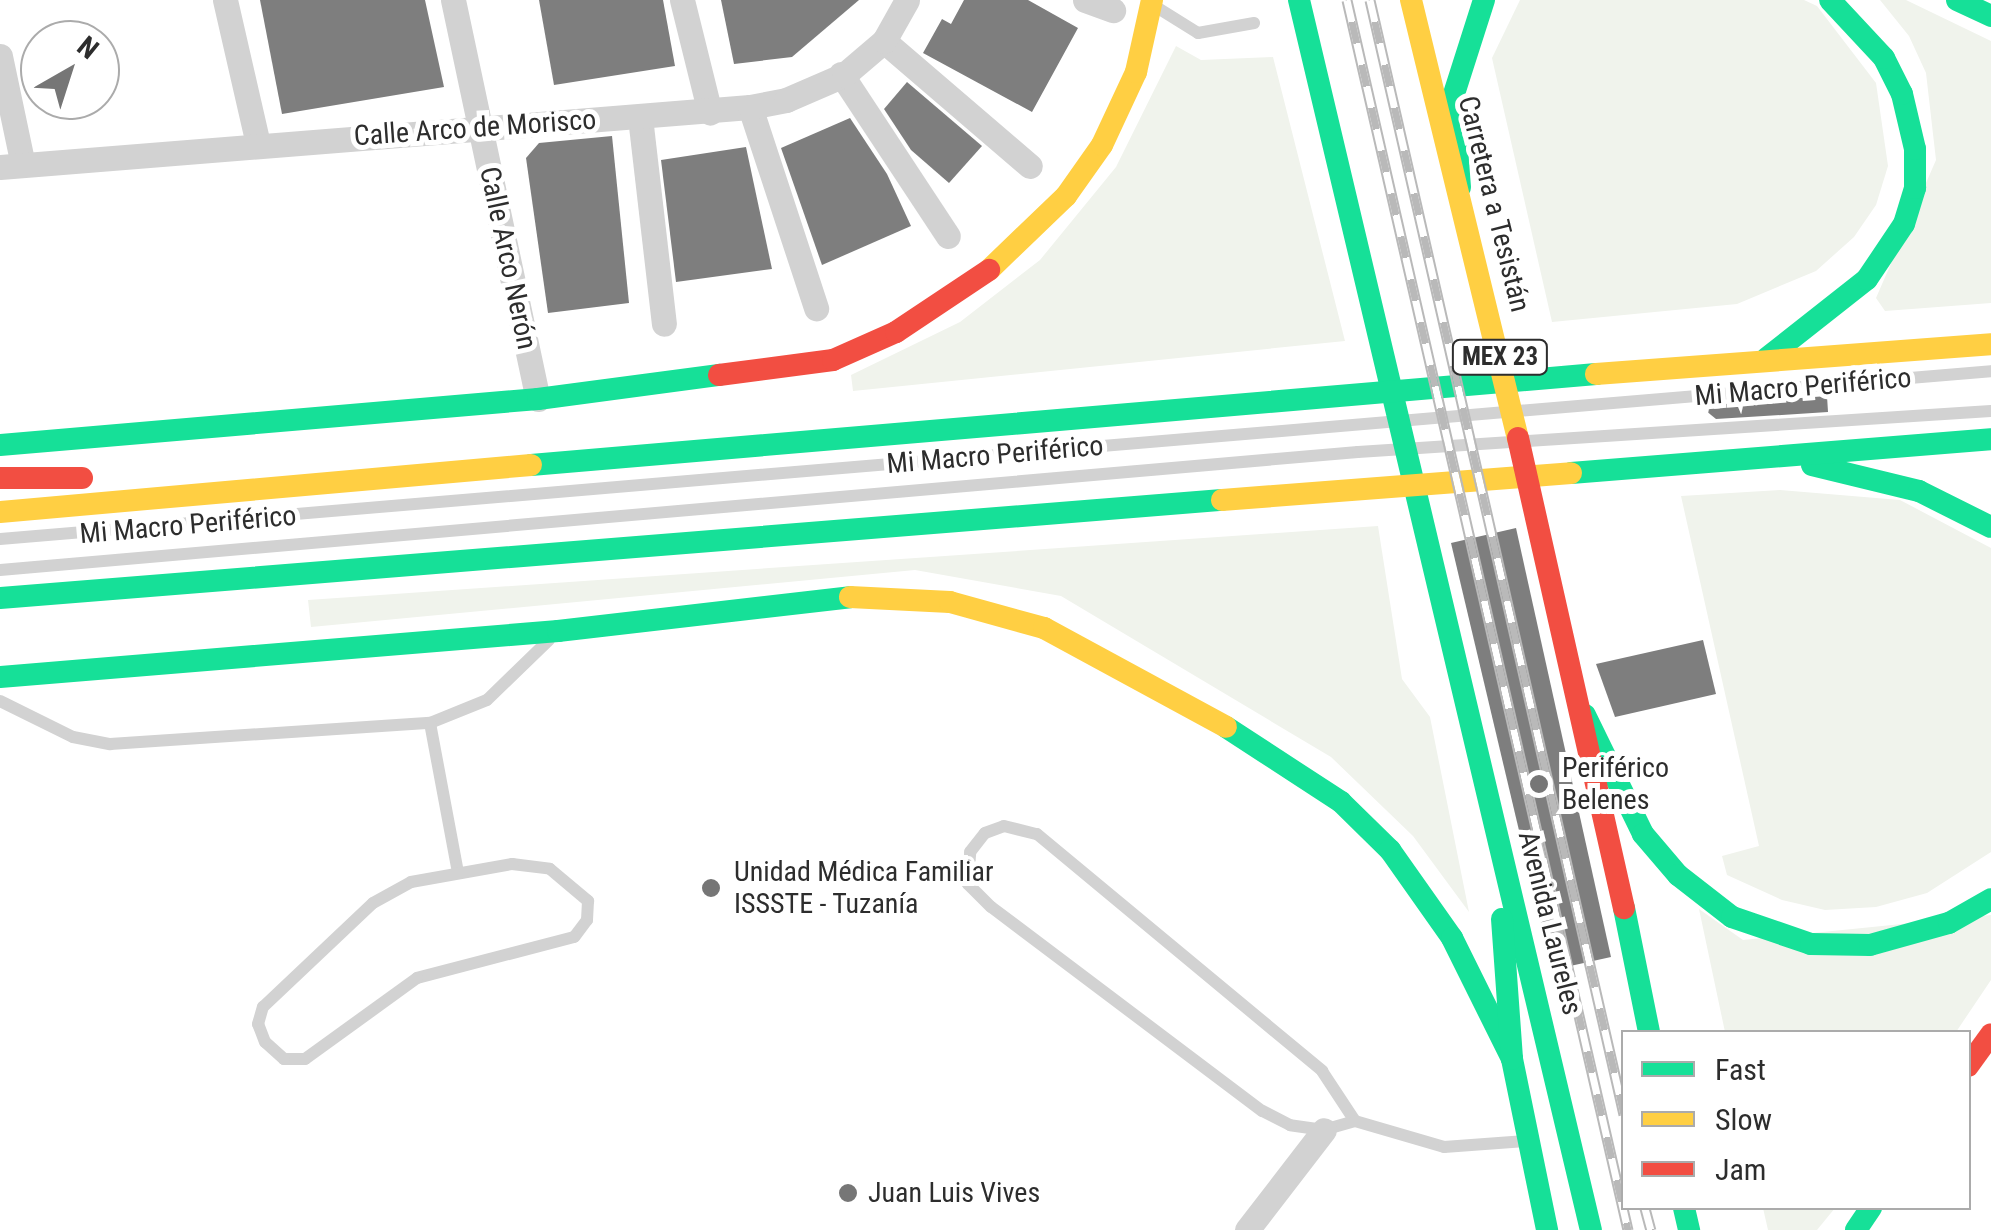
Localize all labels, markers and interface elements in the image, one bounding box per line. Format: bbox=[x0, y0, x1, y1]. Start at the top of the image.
north arrow bbox=[20, 20, 120, 120]
text: N bbox=[71, 30, 105, 66]
street label: Carretera a Tesistán bbox=[1451, 92, 1537, 316]
street label: Calle Arco de Morisco bbox=[353, 103, 597, 153]
street label: Calle Arco Nerón bbox=[472, 164, 544, 352]
road number: MEX 23 bbox=[1450, 337, 1550, 377]
street label: Mi Macro Periférico bbox=[1693, 361, 1913, 413]
street label: Mi Macro Periférico bbox=[885, 429, 1105, 481]
street label: Mi Macro Periférico bbox=[78, 499, 298, 551]
place label: Periférico Belenes bbox=[1562, 751, 1669, 817]
marker: Periférico Belenes bbox=[1526, 771, 1552, 797]
street label: Avenida Laureles bbox=[1511, 828, 1589, 1018]
place label: Unidad Médica Familiar ISSSTE - Tuzanía bbox=[734, 855, 993, 921]
marker: Unidad Médica Familiar ISSSTE - Tuzanía bbox=[698, 875, 724, 901]
legend bbox=[1621, 1030, 1971, 1210]
text: Fast bbox=[1715, 1052, 1766, 1087]
text: Slow bbox=[1715, 1102, 1772, 1137]
text: Jam bbox=[1715, 1152, 1766, 1187]
place label: Juan Luis Vives bbox=[868, 1176, 1040, 1210]
marker: Juan Luis Vives bbox=[837, 1182, 859, 1204]

